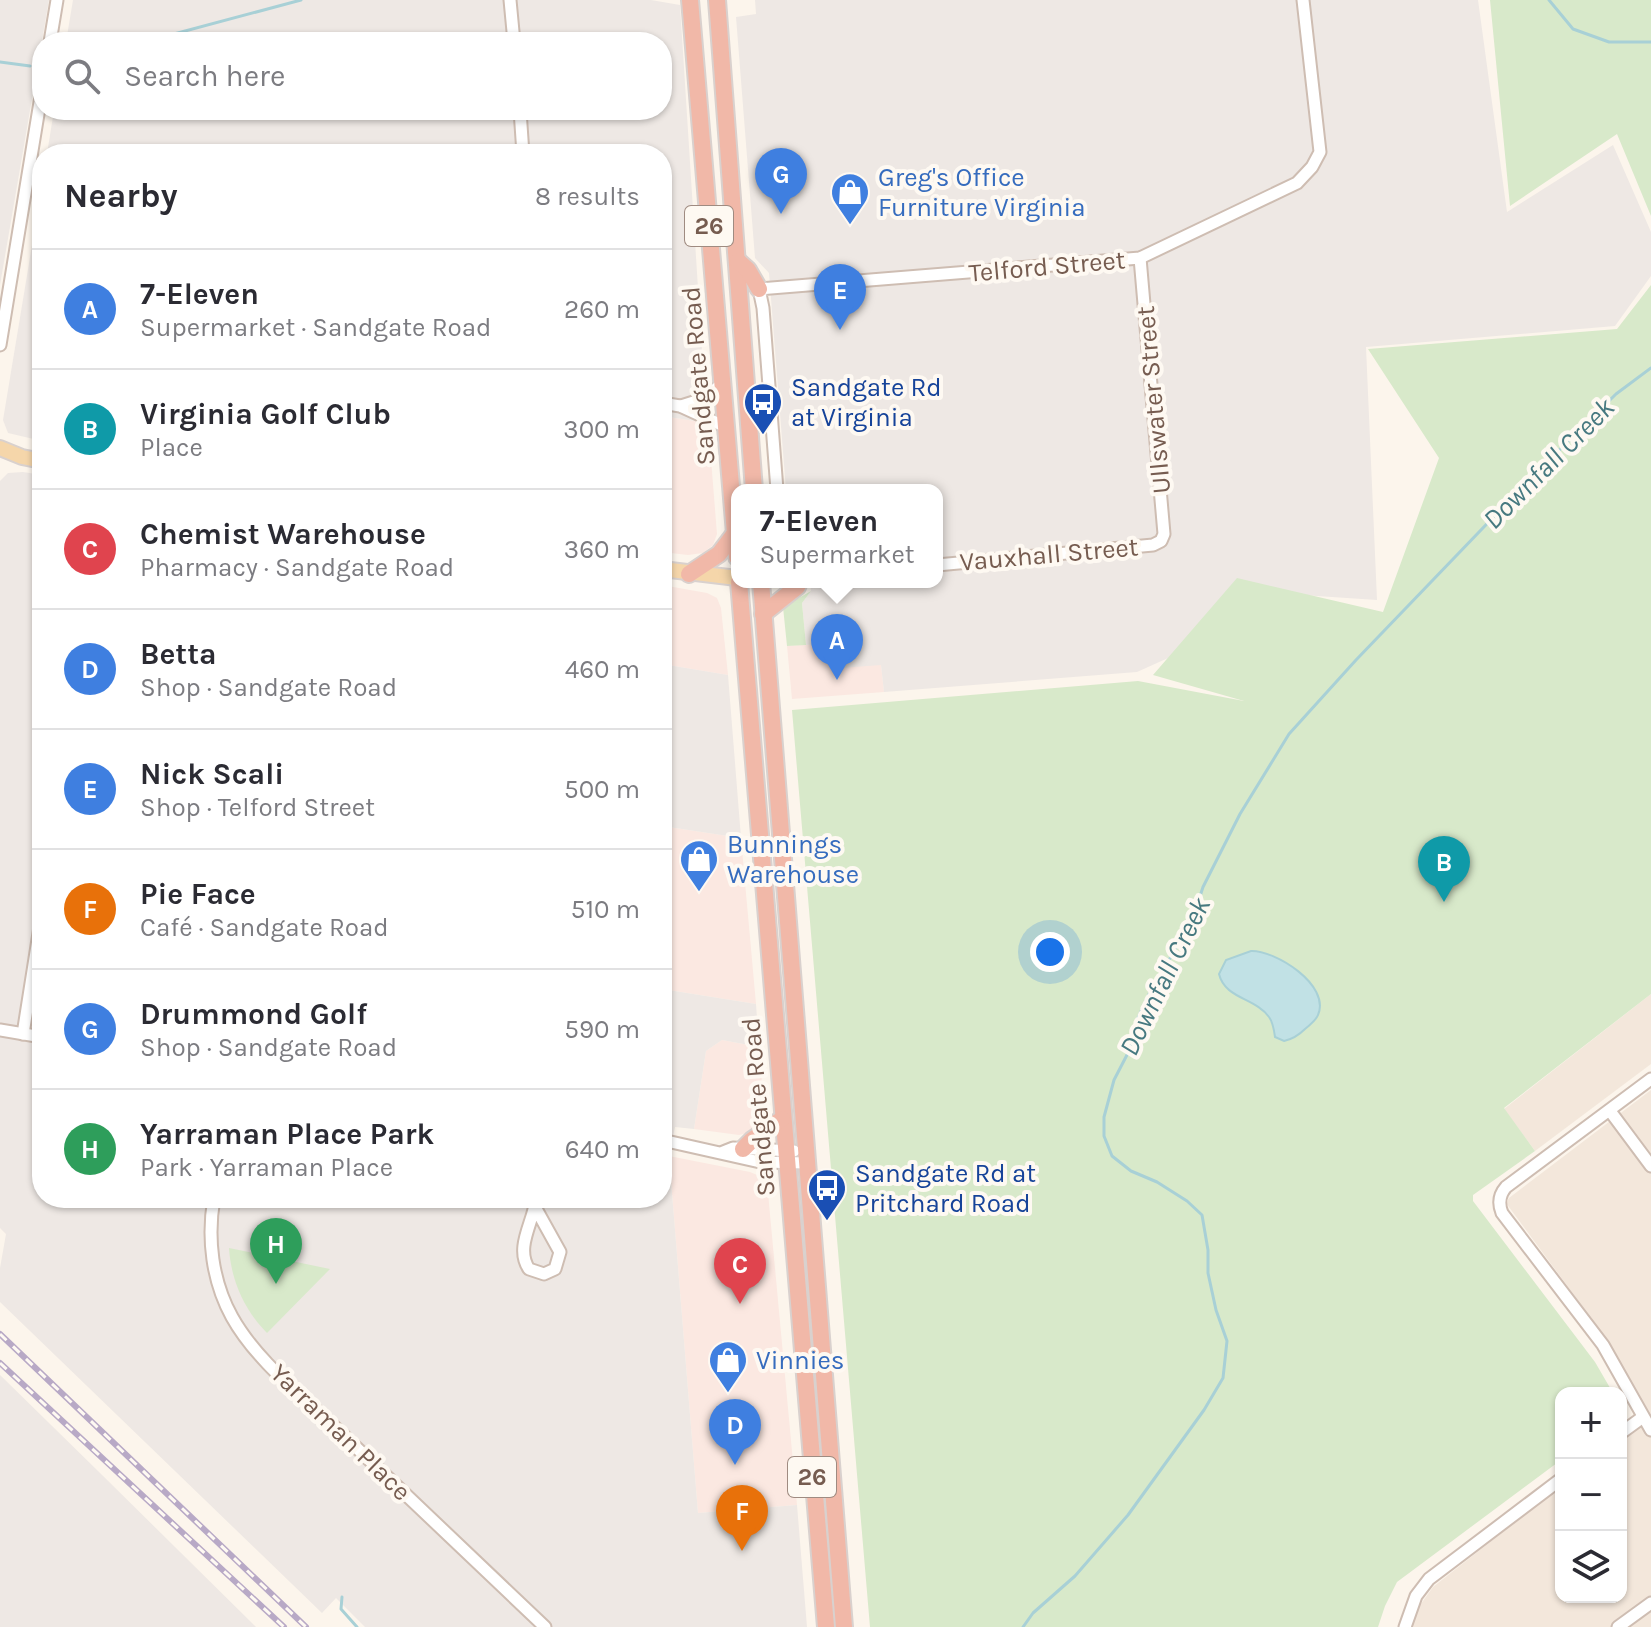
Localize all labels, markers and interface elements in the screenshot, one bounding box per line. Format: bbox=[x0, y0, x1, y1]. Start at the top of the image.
search box bbox=[32, 32, 672, 120]
icon: search bbox=[60, 54, 104, 98]
text: Search here bbox=[124, 58, 285, 94]
pin: G bbox=[755, 148, 807, 214]
place label: Greg's Office Furniture Virginia bbox=[878, 162, 1086, 223]
shop icon: Greg's Office Furniture Virginia bbox=[829, 171, 871, 226]
text: Nearby bbox=[64, 176, 178, 216]
text: 8 results bbox=[535, 181, 640, 212]
road number: 26 bbox=[685, 206, 733, 246]
street label: Telford Street bbox=[967, 244, 1127, 289]
pin: E bbox=[814, 264, 866, 330]
text: 7-Eleven bbox=[140, 276, 259, 312]
street label: Sandgate Road bbox=[675, 285, 722, 467]
text: A bbox=[82, 294, 98, 325]
text: 260 m bbox=[564, 294, 640, 325]
street label: Ullswater Street bbox=[1130, 305, 1177, 495]
text: Supermarket · Sandgate Road bbox=[140, 312, 491, 343]
place label: Sandgate Rd at Virginia bbox=[791, 372, 942, 433]
bus stop icon: Sandgate Rd at Virginia bbox=[742, 381, 784, 436]
water label: Downfall Creek bbox=[1476, 390, 1621, 536]
text: Virginia Golf Club bbox=[140, 396, 391, 432]
text: B bbox=[82, 414, 98, 445]
text: 300 m bbox=[563, 414, 640, 445]
text: Place bbox=[140, 432, 203, 463]
popup bbox=[731, 484, 943, 588]
text: 7-Eleven bbox=[759, 503, 878, 539]
text: Chemist Warehouse bbox=[140, 516, 426, 552]
street label: Vauxhall Street bbox=[958, 531, 1140, 578]
text: C bbox=[82, 534, 98, 565]
text: 360 m bbox=[564, 534, 640, 565]
text: Supermarket bbox=[759, 539, 915, 570]
text: Pharmacy · Sandgate Road bbox=[140, 552, 454, 583]
pin: A bbox=[811, 614, 863, 680]
text: Betta bbox=[140, 636, 217, 672]
text: D bbox=[81, 654, 99, 685]
text: 460 m bbox=[565, 654, 640, 685]
text: Shop · Sandgate Road bbox=[140, 672, 397, 703]
text: Nick Scali bbox=[140, 756, 284, 792]
text: E bbox=[82, 774, 98, 805]
text: 500 m bbox=[564, 774, 640, 805]
text: Shop · Telford Street bbox=[140, 792, 375, 823]
place label: Bunnings Warehouse bbox=[727, 829, 859, 890]
pin: B bbox=[1418, 836, 1470, 902]
shop icon: Bunnings Warehouse bbox=[678, 838, 720, 893]
text: Pie Face bbox=[140, 876, 256, 912]
water label: Downfall Creek bbox=[1112, 891, 1217, 1061]
text: F bbox=[83, 894, 97, 925]
text: 510 m bbox=[571, 894, 640, 925]
text: Café · Sandgate Road bbox=[140, 912, 389, 943]
your location bbox=[1030, 932, 1070, 972]
text: Drummond Golf bbox=[140, 996, 367, 1032]
text: G bbox=[81, 1014, 99, 1045]
text: 590 m bbox=[564, 1014, 640, 1045]
street label: Sandgate Road bbox=[735, 1016, 782, 1198]
text: Shop · Sandgate Road bbox=[140, 1032, 397, 1063]
text: Yarraman Place Park bbox=[140, 1116, 434, 1152]
text: H bbox=[81, 1134, 99, 1165]
text: 640 m bbox=[565, 1134, 640, 1165]
text: Park · Yarraman Place bbox=[140, 1152, 393, 1183]
place label: Sandgate Rd at Pritchard Road bbox=[855, 1158, 1036, 1219]
bus stop icon: Sandgate Rd at Pritchard Road bbox=[806, 1167, 848, 1222]
pin: H bbox=[250, 1218, 302, 1284]
pin: C bbox=[714, 1238, 766, 1304]
shop icon: Vinnies bbox=[707, 1339, 749, 1394]
place label: Vinnies bbox=[756, 1345, 845, 1376]
street label: Yarraman Place bbox=[264, 1358, 417, 1507]
map controls bbox=[1555, 1387, 1627, 1603]
button: + bbox=[1555, 1387, 1627, 1459]
pin: D bbox=[709, 1399, 761, 1465]
road number: 26 bbox=[788, 1457, 836, 1497]
button: − bbox=[1555, 1459, 1627, 1531]
pin: F bbox=[716, 1485, 768, 1551]
button: layers bbox=[1555, 1531, 1627, 1603]

